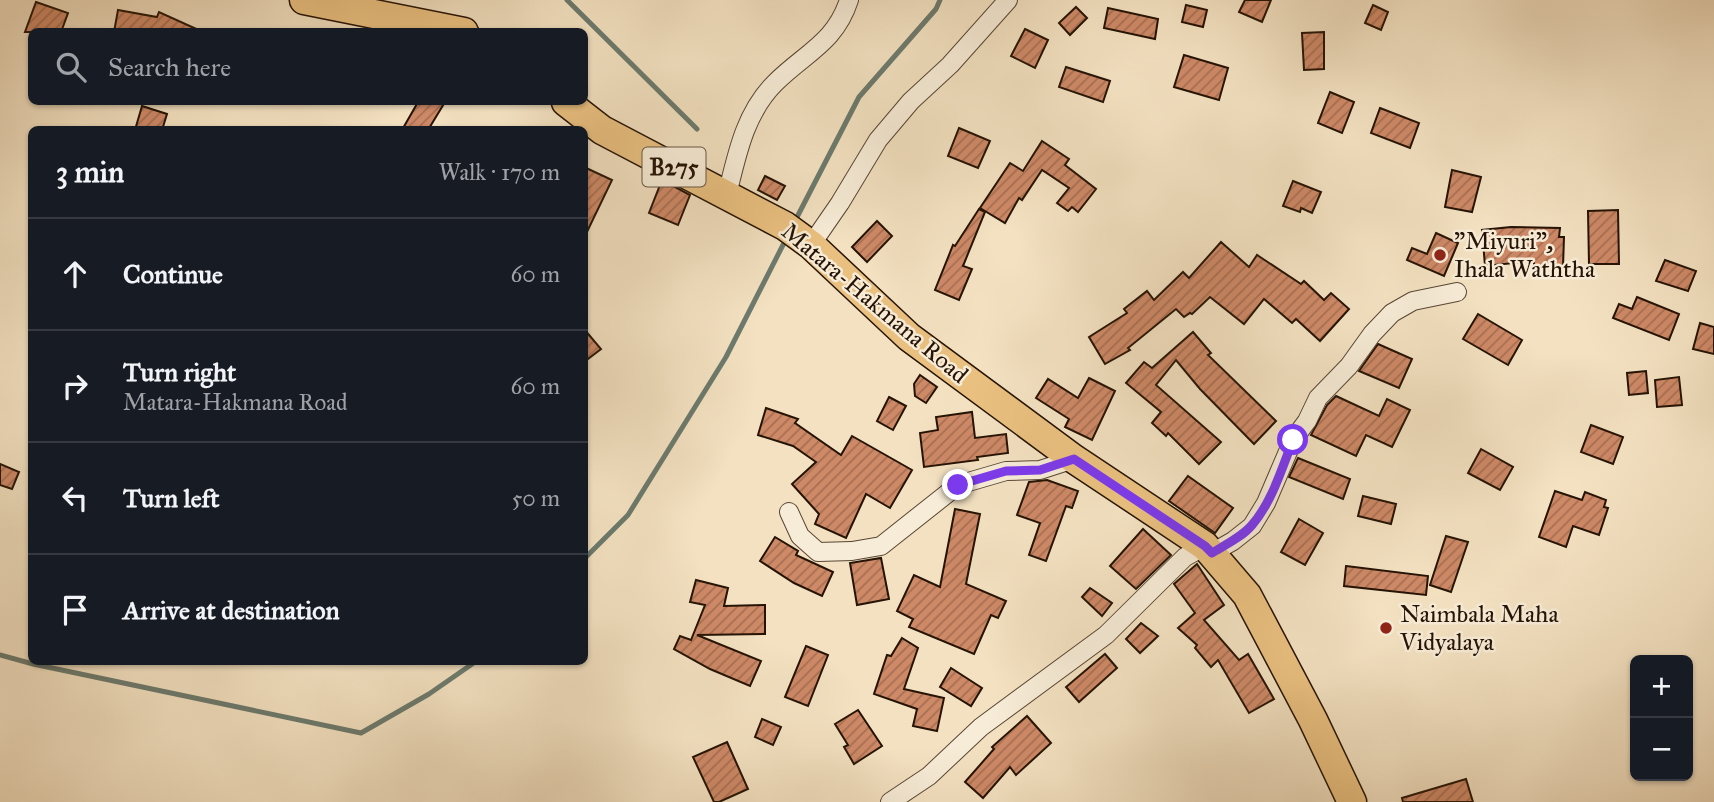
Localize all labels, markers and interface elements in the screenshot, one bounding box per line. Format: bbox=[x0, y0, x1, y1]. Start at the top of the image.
search box bbox=[28, 28, 588, 105]
icon: search bbox=[52, 48, 90, 86]
text: Search here bbox=[108, 51, 231, 83]
road number: B275 bbox=[642, 148, 706, 186]
text: 3 min bbox=[56, 154, 124, 190]
text: Walk · 170 m bbox=[439, 158, 560, 186]
street label: Matara-Hakmana Road bbox=[776, 216, 974, 390]
place label: "Miyuri", Ihala Waththa bbox=[1454, 226, 1596, 284]
marker: "Miyuri", Ihala Waththa bbox=[1432, 247, 1448, 263]
icon: ahead bbox=[56, 255, 94, 293]
text: Continue bbox=[123, 258, 223, 290]
text: 60 m bbox=[511, 260, 560, 288]
text: Turn right bbox=[123, 356, 236, 388]
icon: right bbox=[56, 367, 94, 405]
text: 60 m bbox=[511, 372, 560, 400]
text: Matara-Hakmana Road bbox=[123, 388, 348, 416]
route start bbox=[1277, 424, 1308, 455]
route end bbox=[942, 469, 973, 500]
icon: left bbox=[56, 479, 94, 517]
text: Turn left bbox=[123, 482, 219, 514]
text: 50 m bbox=[512, 484, 560, 512]
icon: arrive bbox=[56, 591, 94, 629]
text: Arrive at destination bbox=[123, 594, 340, 626]
place label: Naimbala Maha Vidyalaya bbox=[1399, 599, 1559, 657]
marker: Naimbala Maha Vidyalaya bbox=[1378, 620, 1394, 636]
map controls bbox=[1630, 655, 1693, 781]
button: + bbox=[1630, 655, 1693, 718]
button: − bbox=[1630, 718, 1693, 781]

